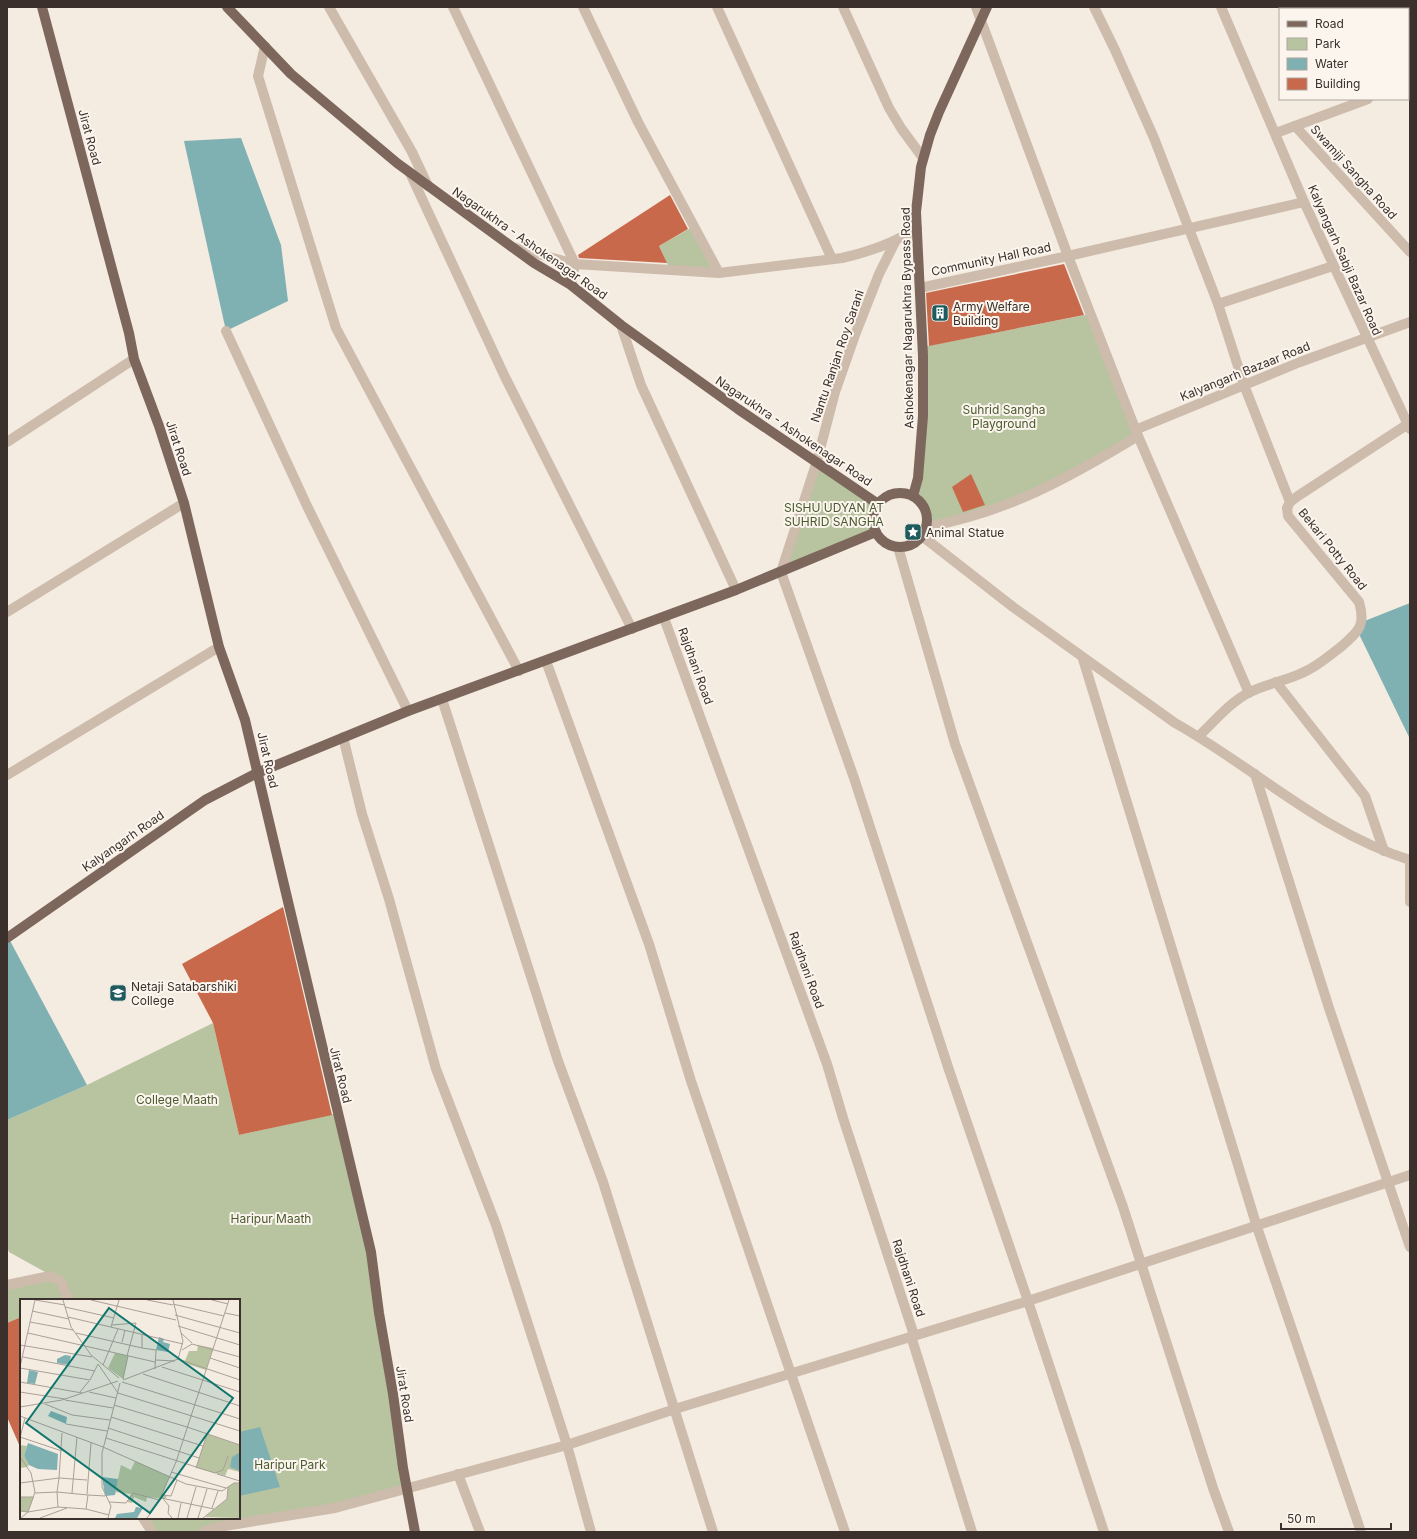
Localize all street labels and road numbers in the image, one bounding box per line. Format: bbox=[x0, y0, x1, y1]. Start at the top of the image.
street label: Jirat Road bbox=[75, 107, 105, 167]
street label: Swamiji Sangha Road bbox=[1308, 122, 1400, 222]
street label: Kalyangarh Sabji Bazar Road bbox=[1305, 182, 1385, 338]
street label: Nagarukhra - Ashokenagar Road bbox=[450, 184, 610, 302]
street label: Ashokenagar Nagarukhra Bypass Road bbox=[898, 207, 916, 429]
street label: Community Hall Road bbox=[930, 239, 1052, 279]
street label: Nantu Ranjan Roy Sarani bbox=[807, 288, 867, 424]
street label: Kalyangarh Bazaar Road bbox=[1178, 338, 1312, 404]
street label: Nagarukhra - Ashokenagar Road bbox=[713, 373, 875, 489]
street label: Jirat Road bbox=[163, 418, 195, 478]
street label: Bekari Potty Road bbox=[1295, 505, 1371, 593]
street label: Rajdhani Road bbox=[675, 625, 717, 707]
street label: Jirat Road bbox=[254, 730, 282, 790]
street label: Kalyangarh Road bbox=[79, 807, 167, 875]
street label: Rajdhani Road bbox=[786, 929, 828, 1011]
street label: Jirat Road bbox=[327, 1045, 355, 1105]
street label: Rajdhani Road bbox=[889, 1237, 929, 1319]
street label: Jirat Road bbox=[393, 1365, 417, 1423]

